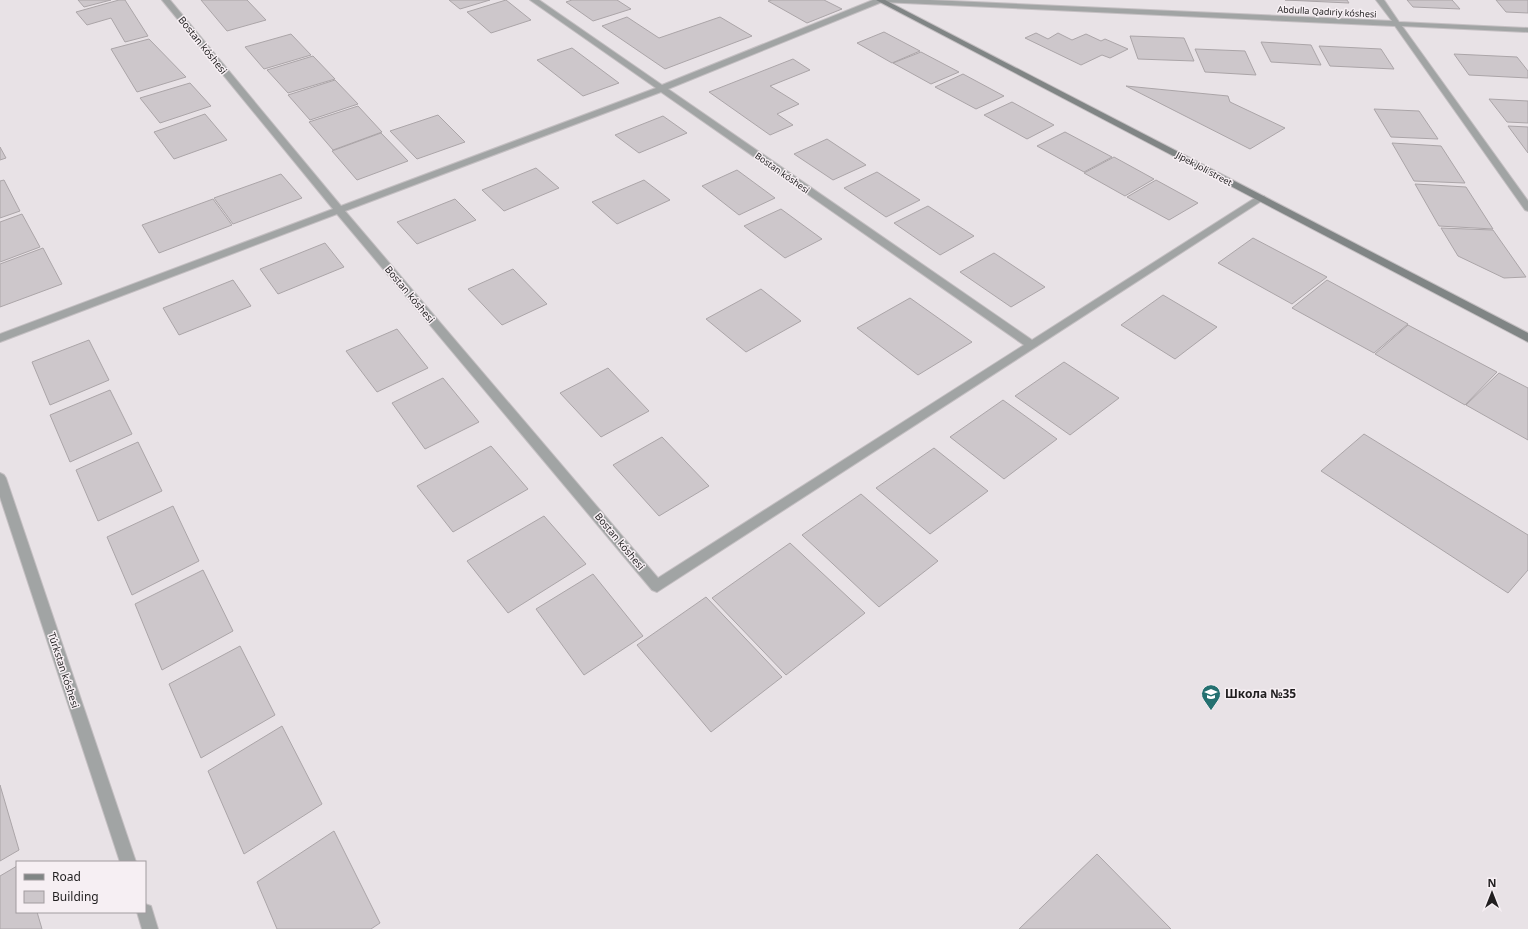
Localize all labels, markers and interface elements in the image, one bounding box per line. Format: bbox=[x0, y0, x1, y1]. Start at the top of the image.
street label: Abdulla Qadıriy kóshesi bbox=[1277, 2, 1377, 21]
street label: Bostan kóshesi bbox=[175, 13, 231, 77]
street label: Jipek Joli street bbox=[1173, 148, 1235, 189]
street label: Bostan kóshesi bbox=[752, 149, 812, 196]
street label: Bostan kóshesi bbox=[382, 262, 438, 326]
street label: Bostan kóshesi bbox=[592, 509, 648, 573]
street label: Túrkstan kóshesi bbox=[45, 630, 83, 710]
school or university icon: Школа №35 bbox=[1200, 683, 1222, 711]
place label: Школа №35 bbox=[1225, 685, 1296, 702]
legend bbox=[16, 861, 146, 913]
text: Road bbox=[52, 868, 81, 885]
north arrow bbox=[1472, 873, 1512, 913]
text: N bbox=[1488, 875, 1496, 890]
text: Building bbox=[52, 888, 99, 905]

